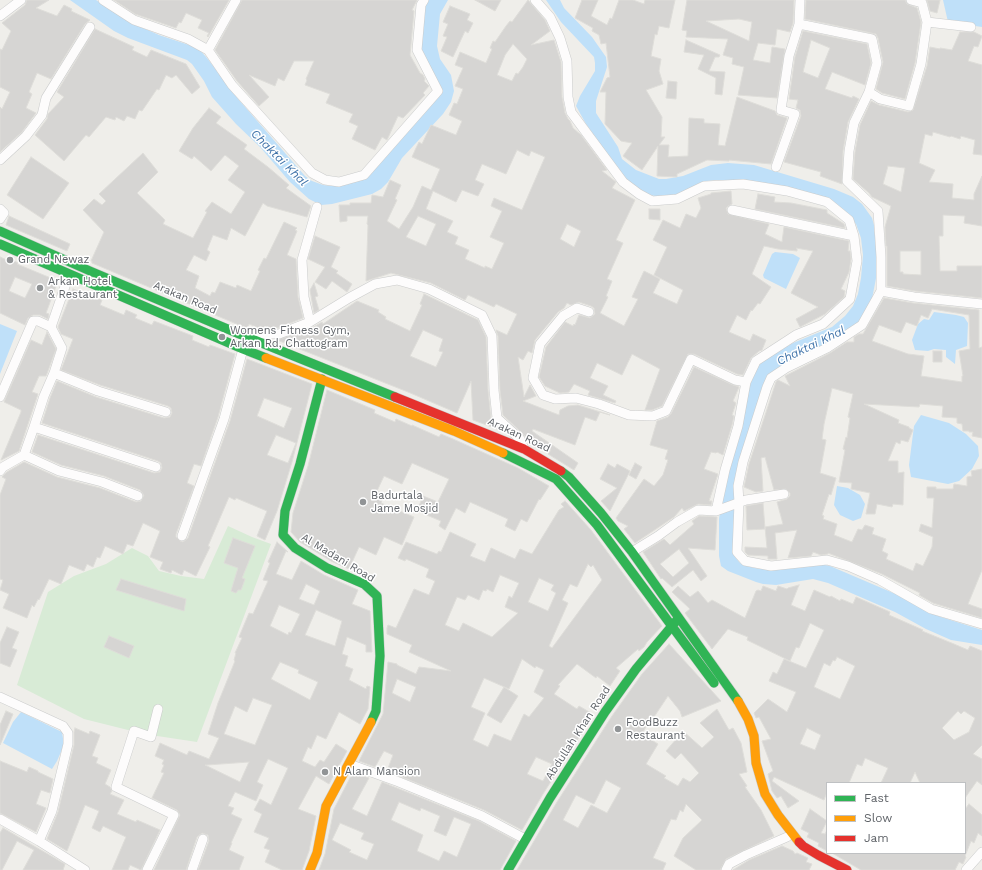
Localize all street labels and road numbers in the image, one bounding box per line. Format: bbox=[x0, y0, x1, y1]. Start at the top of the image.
street label: Arakan Road bbox=[151, 279, 219, 317]
street label: Arakan Road bbox=[486, 415, 552, 455]
street label: Al Madani Road bbox=[299, 531, 377, 585]
street label: Abdullah Khan Road bbox=[543, 684, 613, 782]

